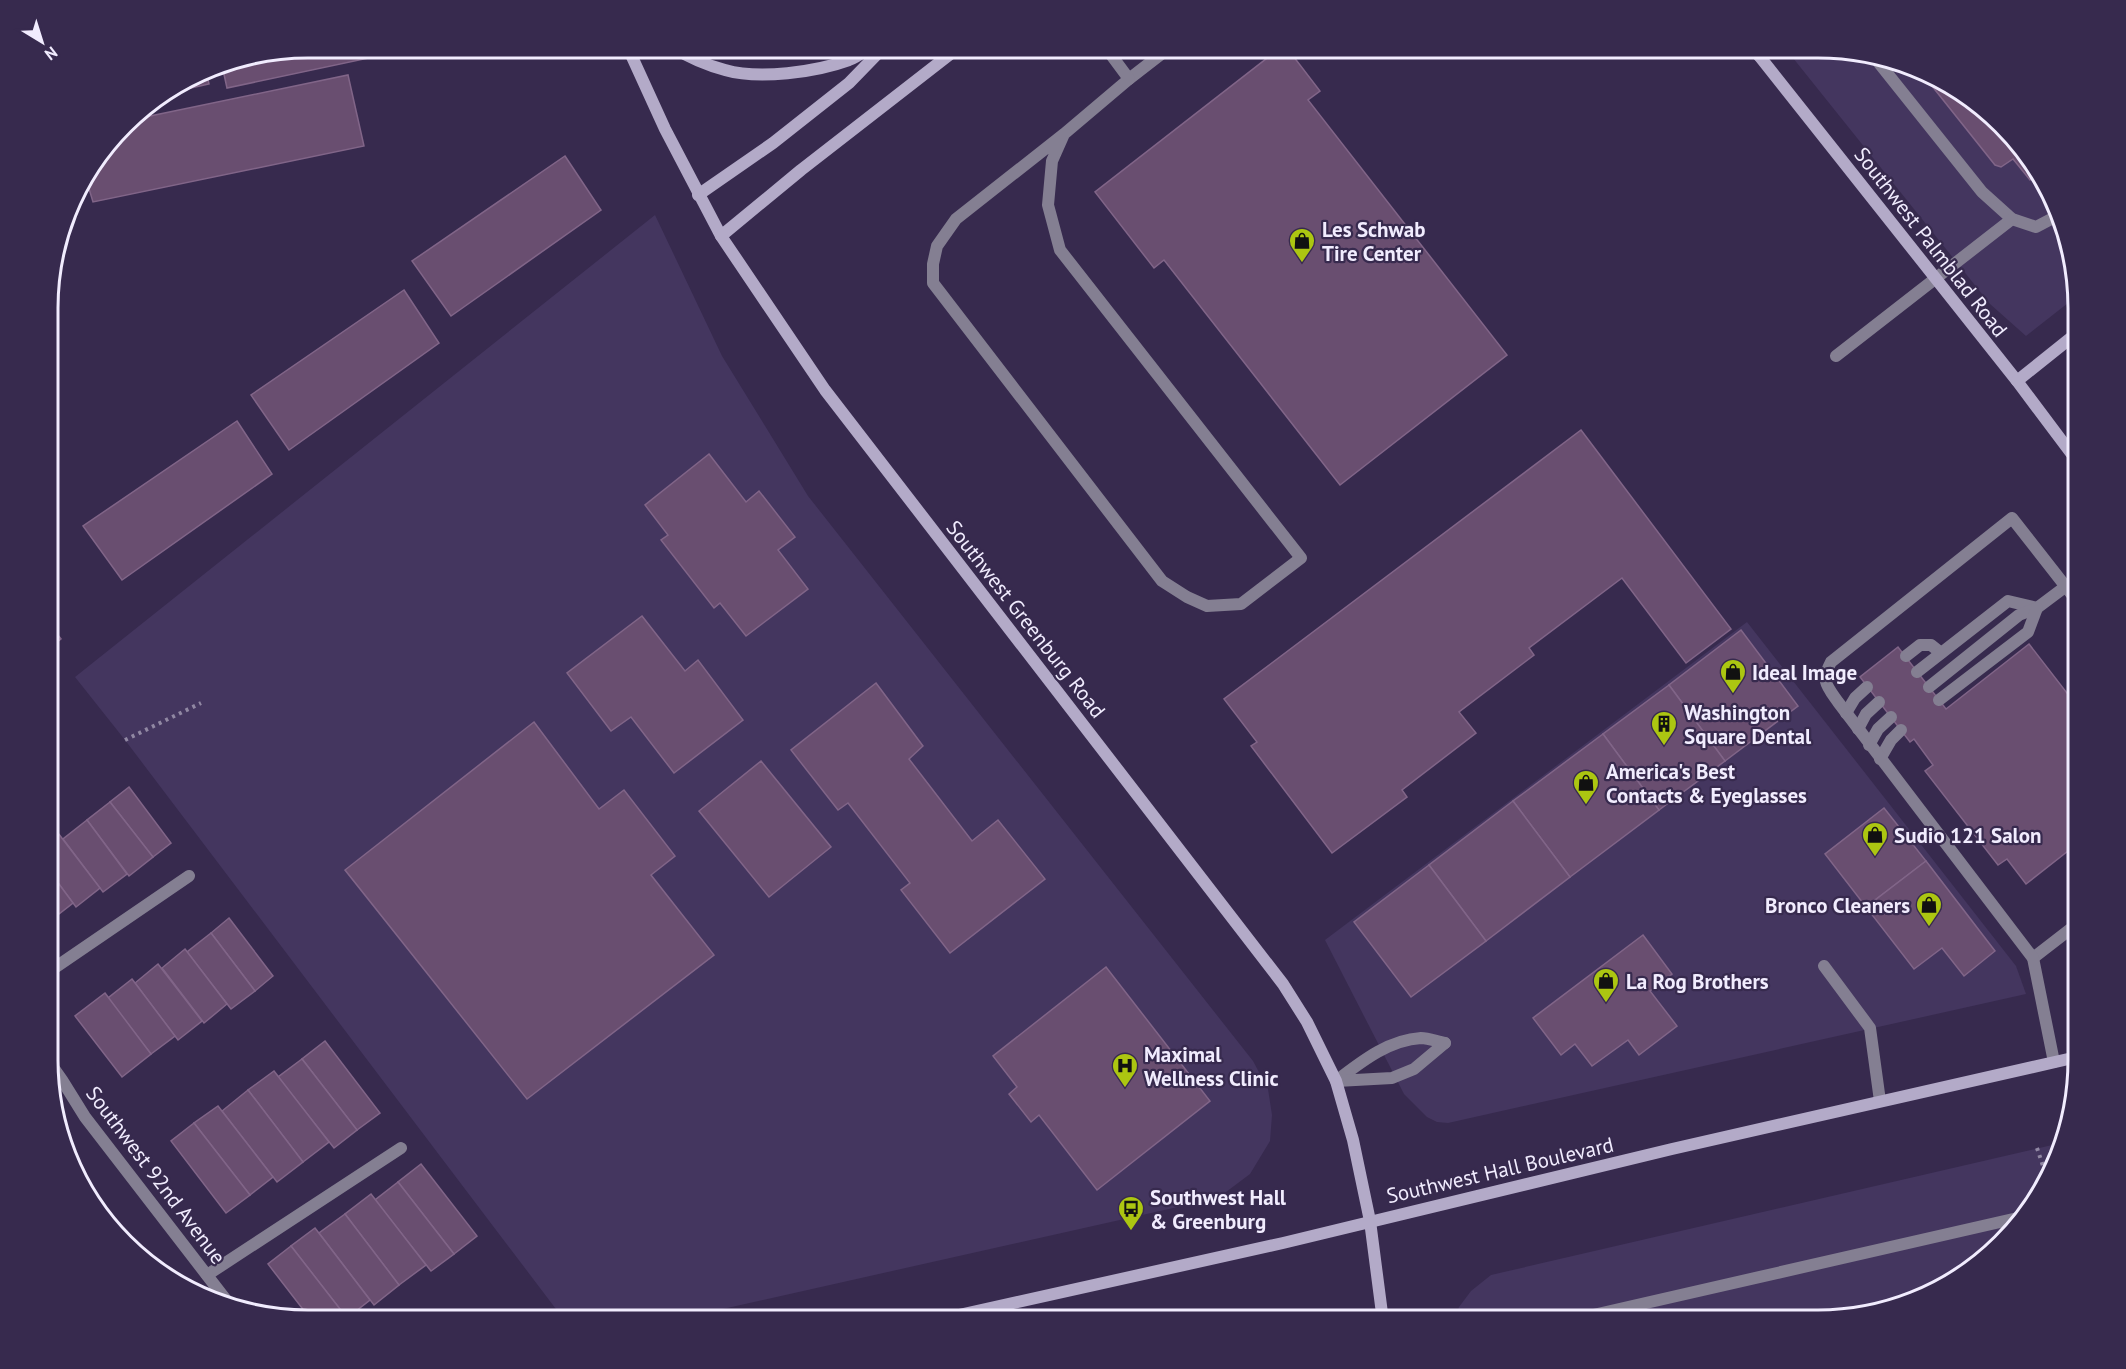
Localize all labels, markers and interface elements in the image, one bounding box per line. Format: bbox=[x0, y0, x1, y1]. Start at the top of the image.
north arrow bbox=[12, 12, 72, 72]
text: N bbox=[41, 43, 62, 65]
street label: Southwest Palmblad Road bbox=[1848, 142, 2014, 342]
place label: Les Schwab Tire Center bbox=[1322, 216, 1425, 267]
shop icon: Les Schwab Tire Center bbox=[1287, 226, 1317, 264]
street label: Southwest Greenburg Road bbox=[940, 515, 1112, 723]
shop icon: Ideal Image bbox=[1718, 657, 1748, 695]
place label: Ideal Image bbox=[1752, 659, 1857, 686]
place label: Washington Square Dental bbox=[1684, 699, 1812, 750]
building icon: Washington Square Dental bbox=[1649, 709, 1679, 747]
place label: America's Best Contacts & Eyeglasses bbox=[1606, 758, 1807, 809]
shop icon: America's Best Contacts & Eyeglasses bbox=[1571, 768, 1601, 806]
shop icon: Sudio 121 Salon bbox=[1860, 820, 1890, 858]
place label: Sudio 121 Salon bbox=[1894, 822, 2041, 849]
shop icon: Bronco Cleaners bbox=[1914, 890, 1944, 928]
place label: Bronco Cleaners bbox=[1765, 892, 1910, 919]
shop icon: La Rog Brothers bbox=[1591, 966, 1621, 1004]
place label: La Rog Brothers bbox=[1626, 968, 1769, 995]
place label: Maximal Wellness Clinic bbox=[1144, 1041, 1279, 1092]
hospital icon: Maximal Wellness Clinic bbox=[1110, 1051, 1140, 1089]
street label: Southwest 92nd Avenue bbox=[80, 1081, 232, 1269]
street label: Southwest Hall Boulevard bbox=[1384, 1131, 1616, 1209]
place label: Southwest Hall & Greenburg bbox=[1150, 1184, 1287, 1235]
bus stop icon: Southwest Hall & Greenburg bbox=[1116, 1194, 1146, 1232]

